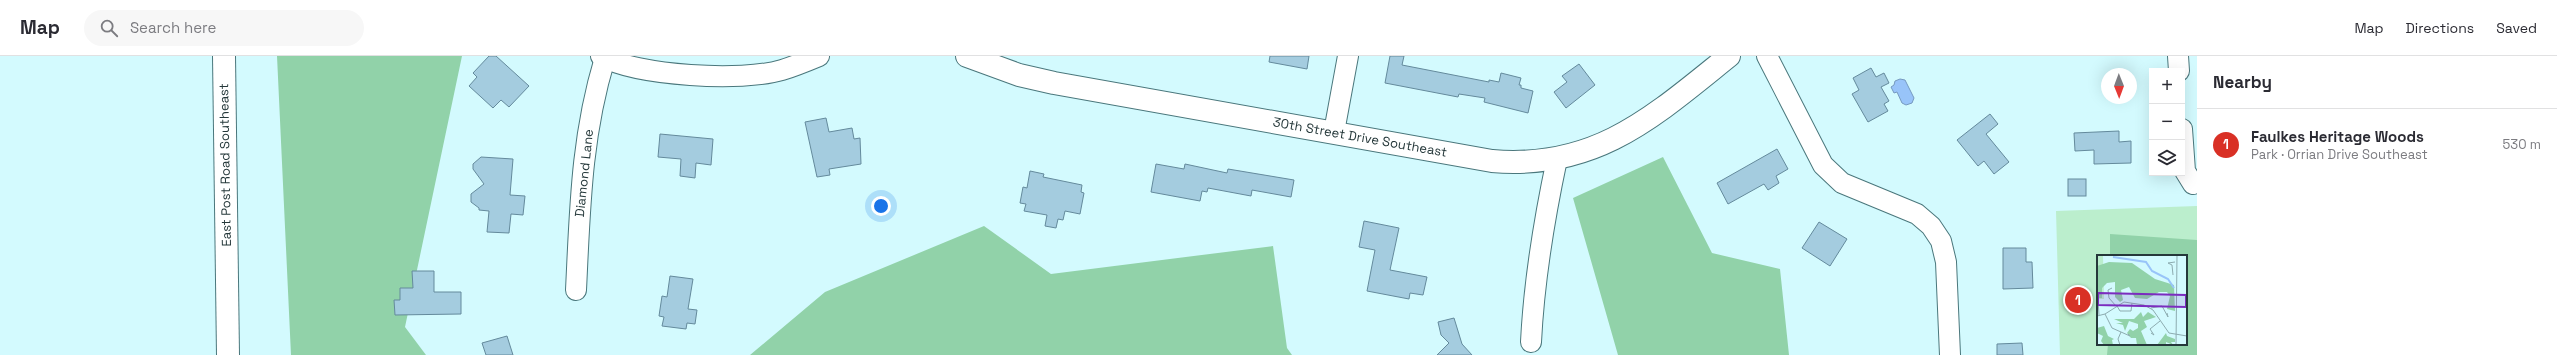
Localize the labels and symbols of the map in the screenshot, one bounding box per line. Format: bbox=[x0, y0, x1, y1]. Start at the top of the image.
north arrow bbox=[2101, 68, 2137, 104]
street label: East Post Road Southeast bbox=[215, 83, 235, 247]
street label: 30th Street Drive Southeast bbox=[1271, 113, 1449, 161]
street label: Diamond Lane bbox=[571, 128, 597, 218]
your location bbox=[871, 196, 891, 216]
inset map bbox=[2097, 255, 2187, 345]
pin: 1 bbox=[2065, 285, 2091, 315]

